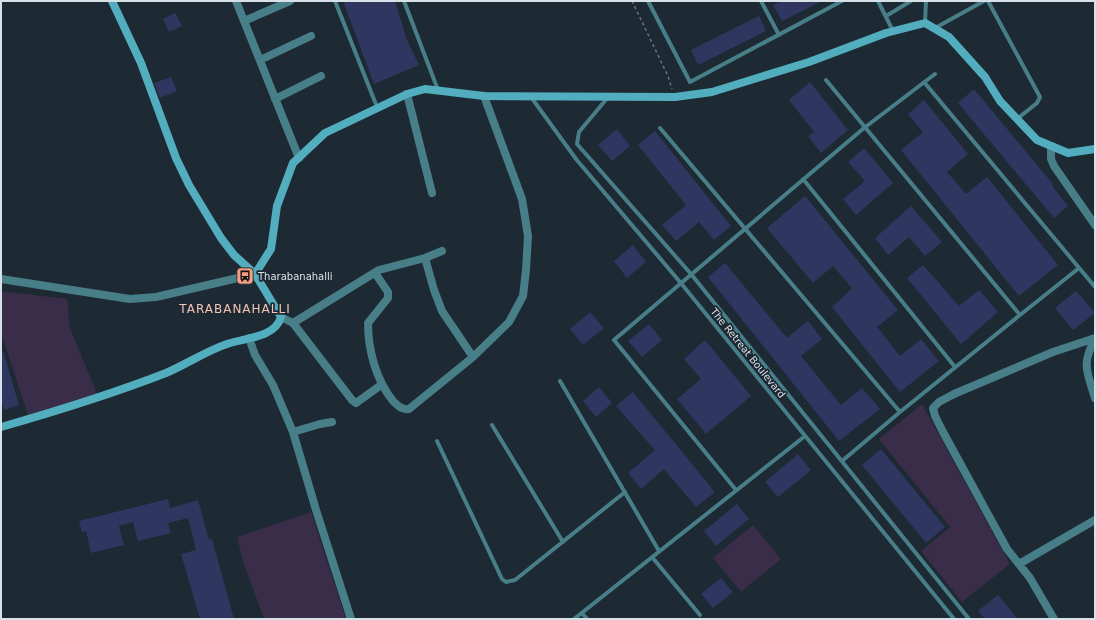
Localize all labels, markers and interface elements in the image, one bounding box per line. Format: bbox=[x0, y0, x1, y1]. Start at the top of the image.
bus stop icon: Tharabanahalli bbox=[235, 266, 255, 286]
place label: Tharabanahalli bbox=[257, 271, 333, 282]
district label: TARABANAHALLI bbox=[178, 302, 291, 316]
street label: The Retreat Boulevard bbox=[708, 305, 788, 400]

